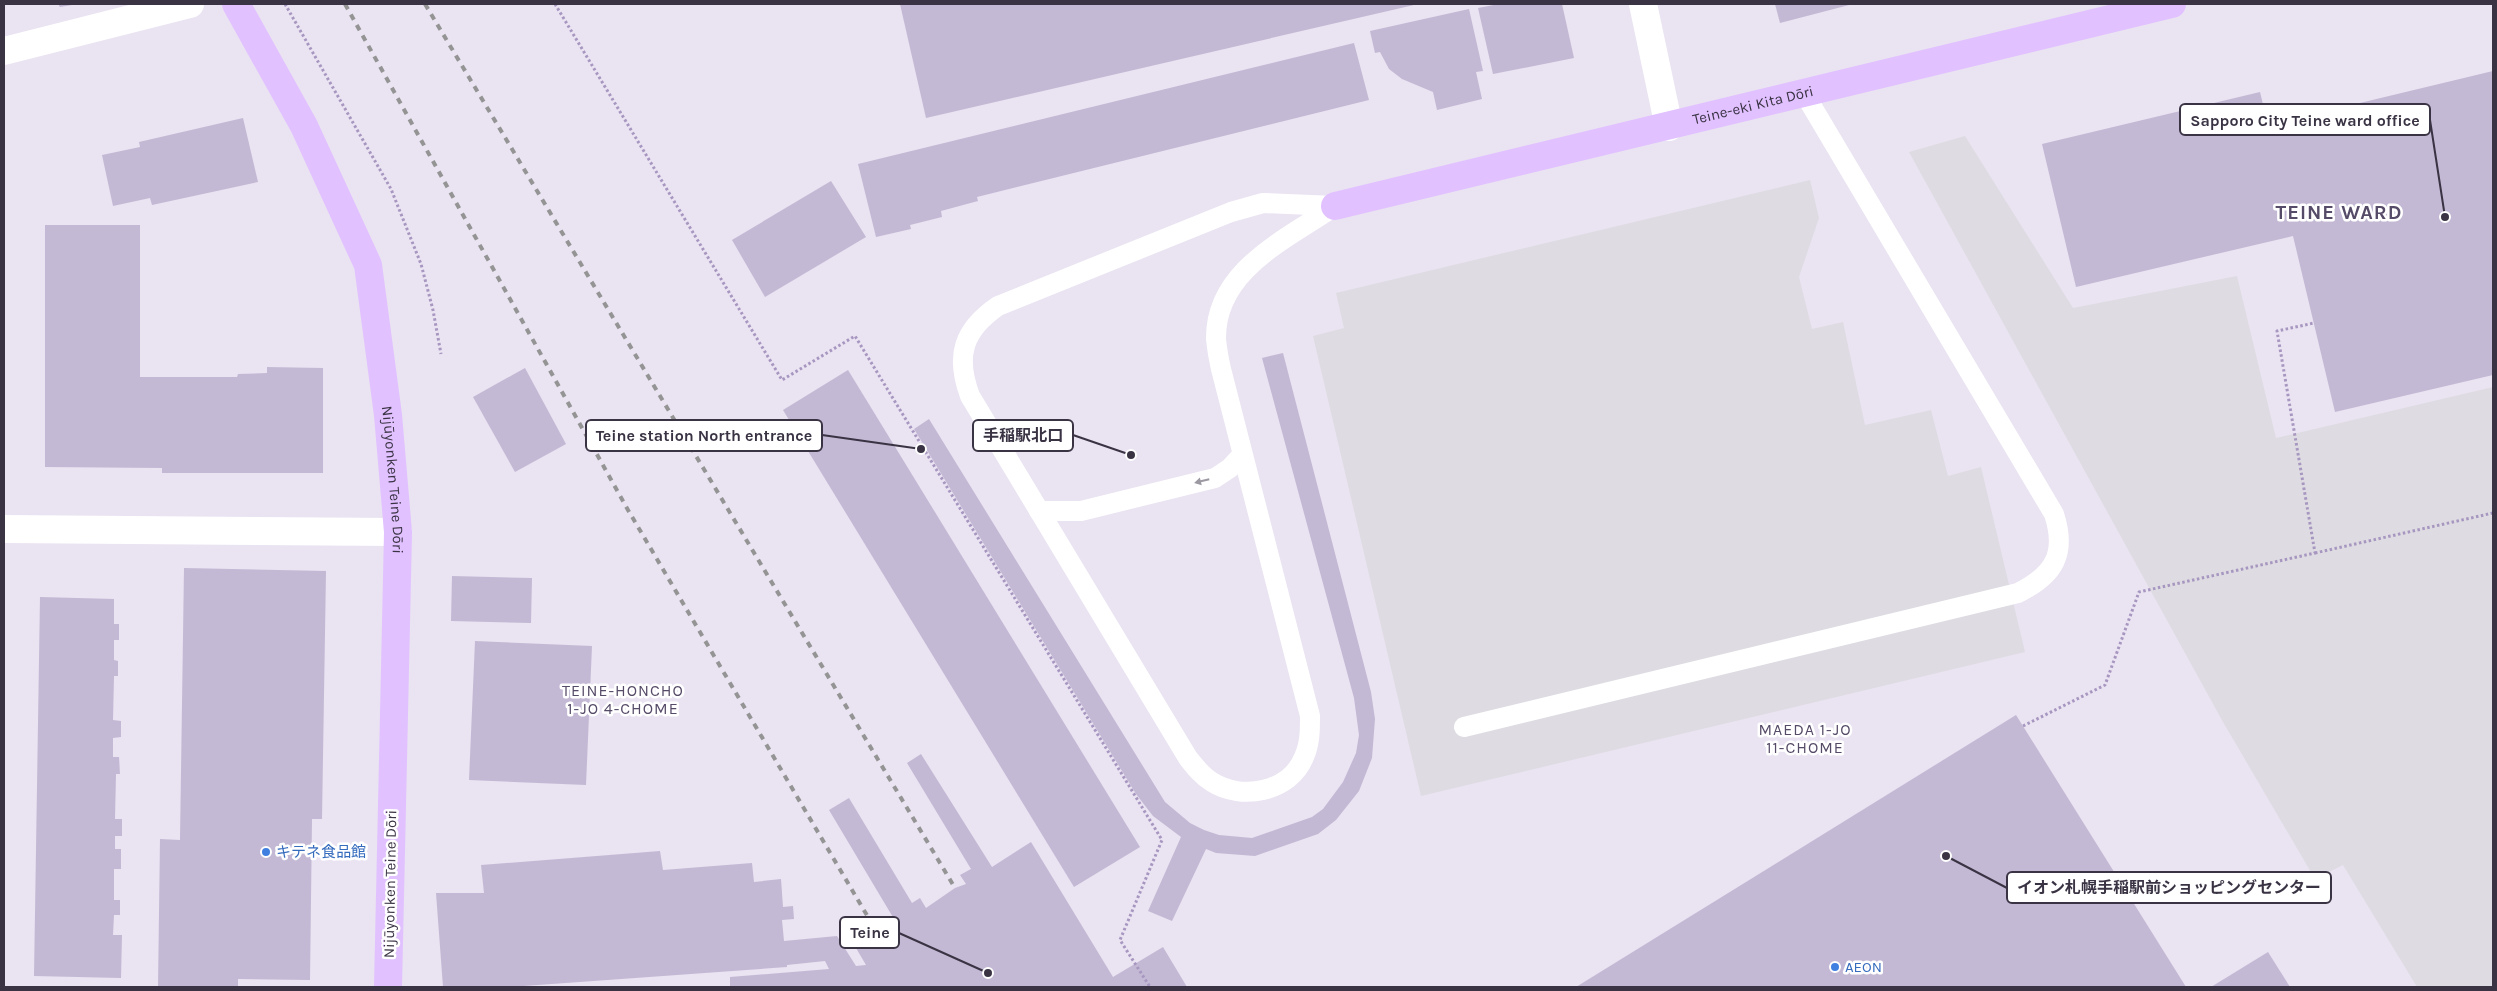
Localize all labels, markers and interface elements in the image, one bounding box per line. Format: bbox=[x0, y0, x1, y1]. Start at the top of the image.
street label: Teine-eki Kita Dōri bbox=[1691, 82, 1815, 128]
callout: Sapporo City Teine ward office bbox=[2180, 104, 2430, 135]
text: Sapporo City Teine ward office bbox=[2190, 111, 2420, 130]
district label: TEINE WARD bbox=[2276, 201, 2402, 224]
street label: Nijūyonken Teine Dōri bbox=[378, 405, 407, 554]
callout: Teine station North entrance bbox=[586, 420, 822, 451]
callout: 手稲駅北口 bbox=[973, 420, 1073, 451]
text: Teine station North entrance bbox=[596, 426, 812, 445]
text: 手稲駅北口 bbox=[983, 426, 1063, 445]
one-way arrow bbox=[1195, 477, 1210, 485]
district label: TEINE-HONCHO 1-JO 4-CHOME bbox=[562, 681, 684, 718]
district label: MAEDA 1-JO 11-CHOME bbox=[1759, 720, 1851, 757]
street label: Nijūyonken Teine Dōri bbox=[380, 810, 400, 958]
place label: キテネ食品館 bbox=[276, 843, 366, 861]
marker: キテネ食品館 bbox=[260, 846, 272, 858]
callout: イオン札幌手稲駅前ショッピングセンター bbox=[2007, 872, 2331, 903]
text: イオン札幌手稲駅前ショッピングセンター bbox=[2017, 878, 2321, 897]
callout: Teine bbox=[840, 917, 899, 948]
text: Teine bbox=[850, 923, 890, 942]
place label: AEON bbox=[1845, 958, 1882, 976]
marker: AEON bbox=[1829, 961, 1841, 973]

